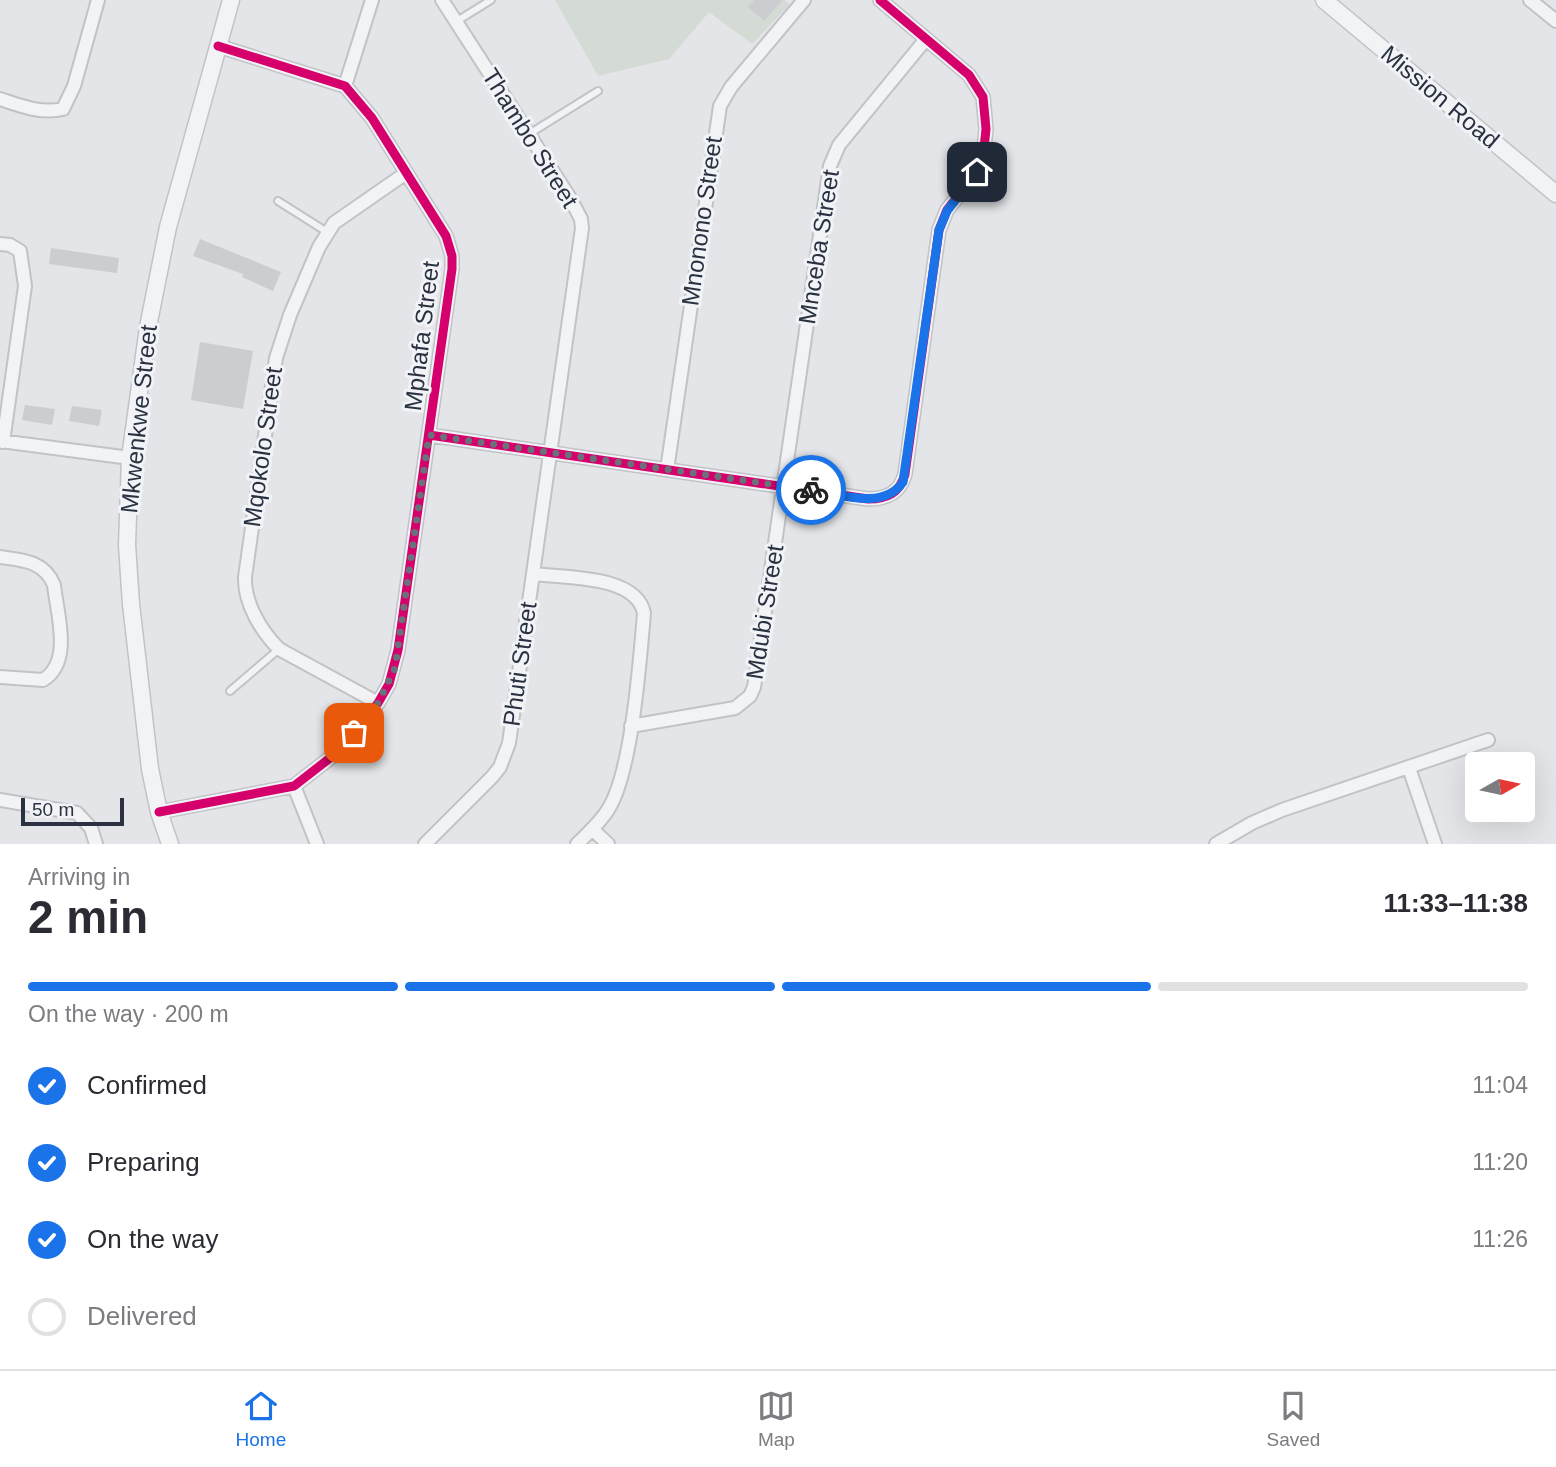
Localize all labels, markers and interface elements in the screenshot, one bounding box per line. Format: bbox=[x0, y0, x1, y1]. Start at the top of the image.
street label: Mission Road bbox=[1376, 40, 1505, 154]
street label: Thambo Street bbox=[477, 63, 584, 212]
street label: Mnonono Street bbox=[676, 134, 727, 307]
pin bbox=[947, 142, 1007, 202]
icon: home bbox=[958, 153, 996, 191]
street label: Mnceba Street bbox=[793, 167, 844, 326]
street label: Mphafa Street bbox=[399, 259, 444, 412]
street label: Mkwenkwe Street bbox=[115, 323, 162, 515]
street label: Mqokolo Street bbox=[238, 365, 287, 529]
courier bbox=[776, 455, 846, 525]
icon: bike bbox=[792, 471, 830, 509]
street label: Mdubi Street bbox=[741, 542, 789, 681]
street label: Phuti Street bbox=[497, 600, 542, 728]
pin bbox=[324, 703, 384, 763]
icon: bag bbox=[335, 714, 373, 752]
north arrow bbox=[1465, 752, 1535, 822]
map controls bbox=[1465, 752, 1535, 822]
scale bar bbox=[21, 795, 124, 827]
text: 50 m bbox=[32, 799, 74, 820]
text: Arriving in bbox=[28, 864, 130, 890]
text: 11:33–11:38 bbox=[1383, 888, 1528, 918]
text: 2 min bbox=[28, 891, 148, 943]
text: On the way · 200 m bbox=[28, 1001, 229, 1027]
icon: check bbox=[28, 1067, 66, 1105]
text: Confirmed bbox=[87, 1070, 207, 1100]
text: 11:04 bbox=[1472, 1072, 1528, 1098]
icon: check bbox=[28, 1144, 66, 1182]
text: Preparing bbox=[87, 1147, 200, 1177]
text: 11:20 bbox=[1472, 1149, 1528, 1175]
icon: check bbox=[28, 1221, 66, 1259]
text: On the way bbox=[87, 1224, 219, 1254]
text: 11:26 bbox=[1472, 1226, 1528, 1252]
text: Delivered bbox=[87, 1301, 197, 1331]
tab: Home bbox=[236, 1387, 286, 1451]
tab: Map bbox=[757, 1387, 795, 1451]
tab: Saved bbox=[1267, 1387, 1320, 1451]

